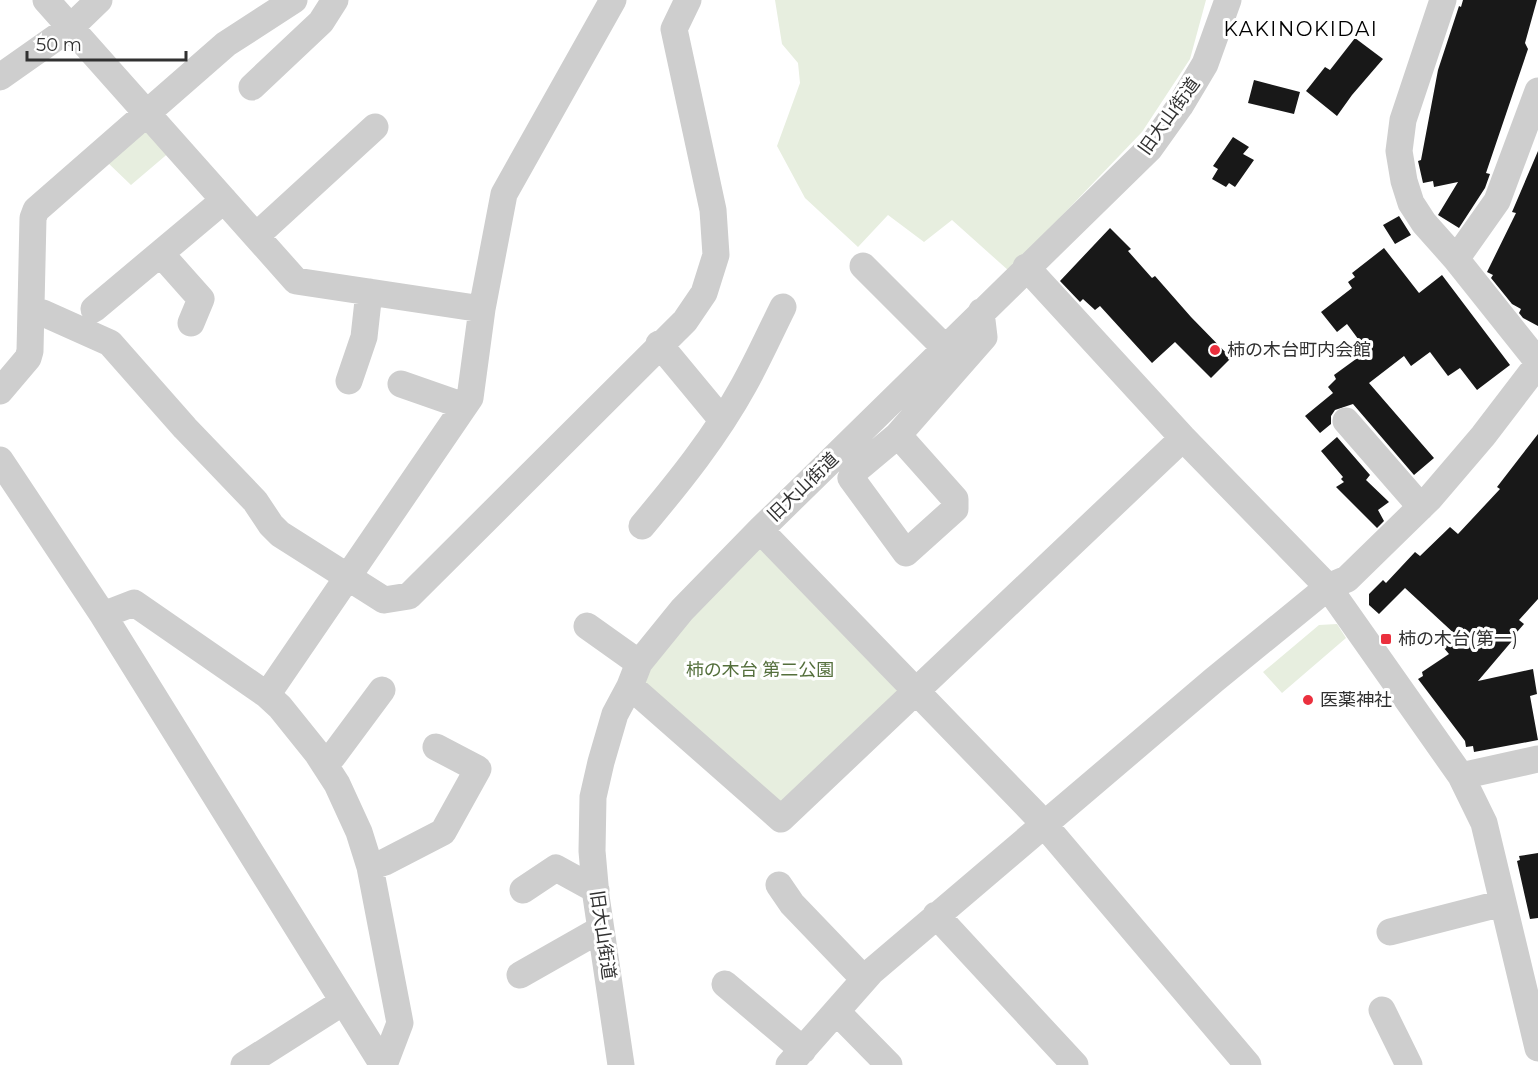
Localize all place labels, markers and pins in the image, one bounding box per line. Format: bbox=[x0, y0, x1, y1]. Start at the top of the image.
place label: 柿の木台町内会館 bbox=[1227, 339, 1371, 361]
marker: 柿の木台町内会館 bbox=[1208, 343, 1222, 357]
place label: 柿の木台(第一) bbox=[1398, 628, 1518, 650]
marker: 柿の木台(第一) bbox=[1379, 632, 1393, 646]
place label: 医薬神社 bbox=[1320, 689, 1392, 711]
marker: 医薬神社 bbox=[1301, 693, 1315, 707]

